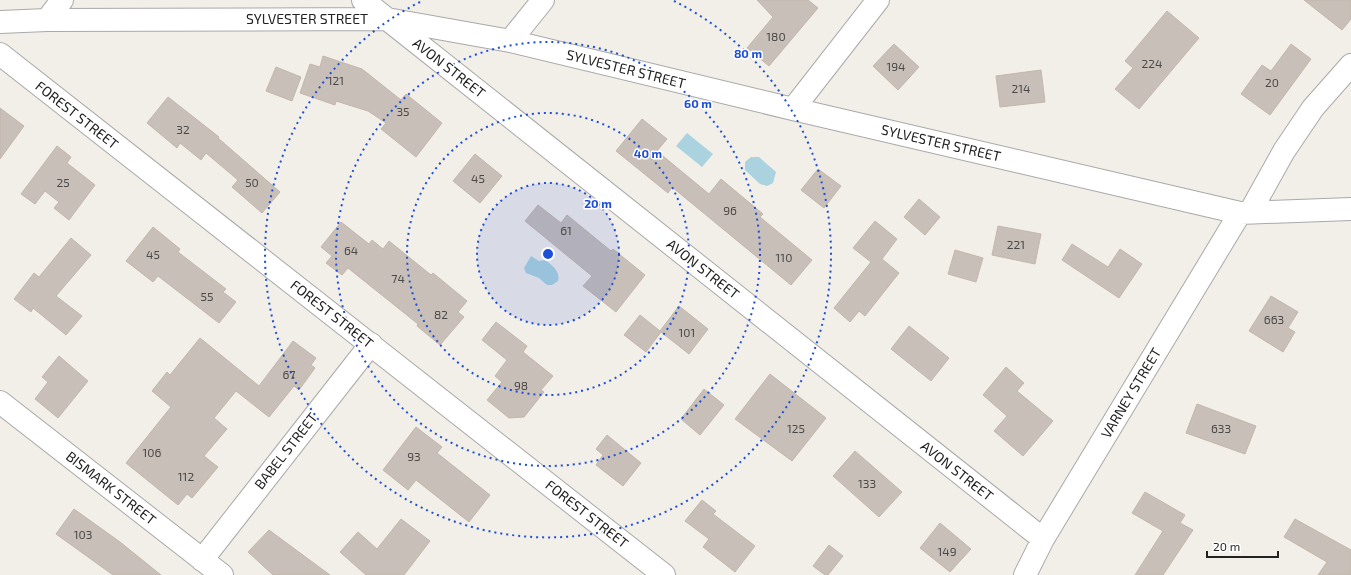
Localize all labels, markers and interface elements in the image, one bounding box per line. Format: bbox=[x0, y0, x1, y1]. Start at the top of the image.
street label: SYLVESTER STREET bbox=[246, 10, 368, 27]
house number: 180 bbox=[766, 29, 786, 43]
street label: AVON STREET bbox=[410, 34, 489, 101]
street label: SYLVESTER STREET bbox=[565, 45, 687, 92]
text: 80 m bbox=[734, 46, 762, 60]
house number: 224 bbox=[1142, 56, 1162, 70]
house number: 194 bbox=[886, 59, 906, 73]
house number: 121 bbox=[328, 73, 344, 87]
house number: 20 bbox=[1265, 75, 1279, 89]
street label: FOREST STREET bbox=[32, 77, 122, 152]
house number: 214 bbox=[1012, 81, 1030, 95]
text: 60 m bbox=[684, 96, 712, 110]
house number: 35 bbox=[396, 104, 410, 118]
street label: SYLVESTER STREET bbox=[880, 120, 1003, 165]
house number: 32 bbox=[176, 122, 190, 136]
text: 40 m bbox=[634, 146, 662, 160]
house number: 45 bbox=[471, 171, 485, 185]
house number: 25 bbox=[56, 175, 70, 189]
house number: 50 bbox=[245, 175, 259, 189]
text: 20 m bbox=[584, 196, 612, 210]
house number: 96 bbox=[723, 203, 737, 217]
house number: 61 bbox=[560, 223, 572, 237]
street label: AVON STREET bbox=[664, 235, 743, 302]
house number: 221 bbox=[1007, 237, 1025, 251]
house number: 64 bbox=[344, 243, 358, 257]
house number: 45 bbox=[146, 247, 160, 261]
centre of rings bbox=[541, 247, 555, 261]
house number: 110 bbox=[776, 250, 792, 264]
house number: 74 bbox=[391, 271, 405, 285]
street label: FOREST STREET bbox=[287, 276, 377, 351]
house number: 55 bbox=[201, 289, 213, 303]
house number: 82 bbox=[434, 307, 448, 321]
house number: 663 bbox=[1264, 312, 1284, 326]
house number: 101 bbox=[679, 325, 695, 339]
street label: VARNEY STREET bbox=[1097, 345, 1164, 441]
house number: 67 bbox=[282, 367, 296, 381]
house number: 98 bbox=[514, 378, 528, 392]
street label: BABEL STREET bbox=[250, 409, 321, 492]
house number: 125 bbox=[787, 421, 805, 435]
house number: 633 bbox=[1211, 421, 1231, 435]
street label: AVON STREET bbox=[918, 437, 997, 504]
house number: 106 bbox=[143, 445, 162, 459]
street label: BISMARK STREET bbox=[63, 447, 160, 528]
house number: 93 bbox=[407, 449, 421, 463]
house number: 112 bbox=[178, 469, 194, 483]
street label: FOREST STREET bbox=[542, 476, 632, 551]
house number: 133 bbox=[858, 476, 876, 490]
house number: 103 bbox=[74, 527, 92, 541]
scale bar bbox=[1207, 533, 1278, 559]
text: 20 m bbox=[1213, 539, 1240, 553]
house number: 149 bbox=[937, 544, 957, 558]

